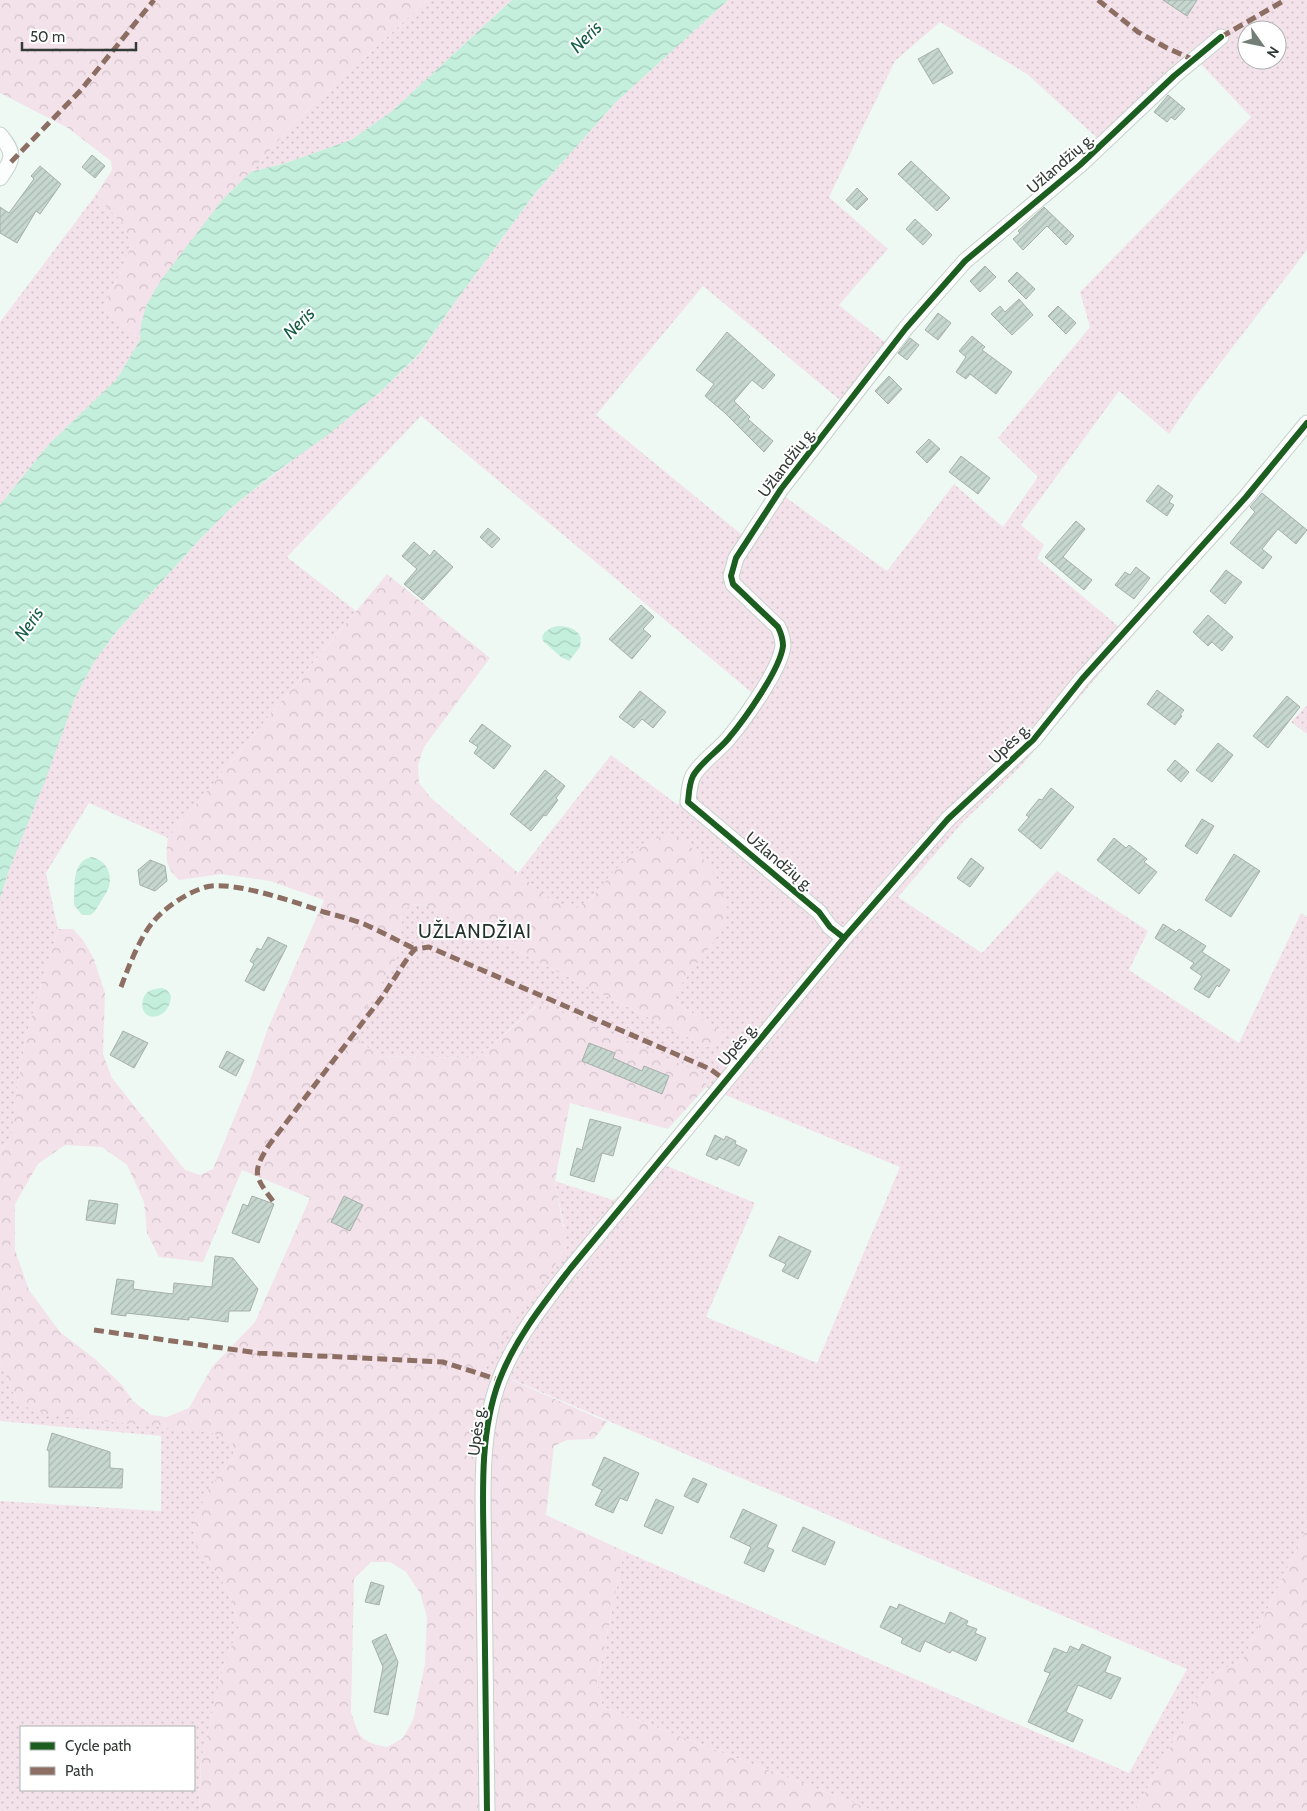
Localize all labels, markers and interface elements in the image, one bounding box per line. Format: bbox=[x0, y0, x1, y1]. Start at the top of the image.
water label: Neris bbox=[565, 16, 607, 58]
scale bar bbox=[22, 20, 136, 52]
north arrow bbox=[1237, 20, 1287, 70]
text: 50 m bbox=[30, 28, 65, 46]
text: N bbox=[1263, 43, 1283, 61]
street label: Užlandžių g. bbox=[1023, 129, 1098, 198]
water label: Neris bbox=[278, 302, 320, 344]
street label: Užlandžių g. bbox=[754, 424, 819, 501]
water label: Neris bbox=[10, 603, 48, 645]
street label: Upės g. bbox=[985, 719, 1034, 768]
street label: Užlandžių g. bbox=[742, 828, 817, 895]
district label: UŽLANDŽIAI bbox=[418, 919, 532, 943]
street label: Upės g. bbox=[714, 1019, 761, 1070]
street label: Upės g. bbox=[464, 1405, 489, 1457]
legend bbox=[20, 1726, 195, 1791]
text: Cycle path bbox=[65, 1737, 131, 1755]
text: Path bbox=[65, 1762, 94, 1780]

